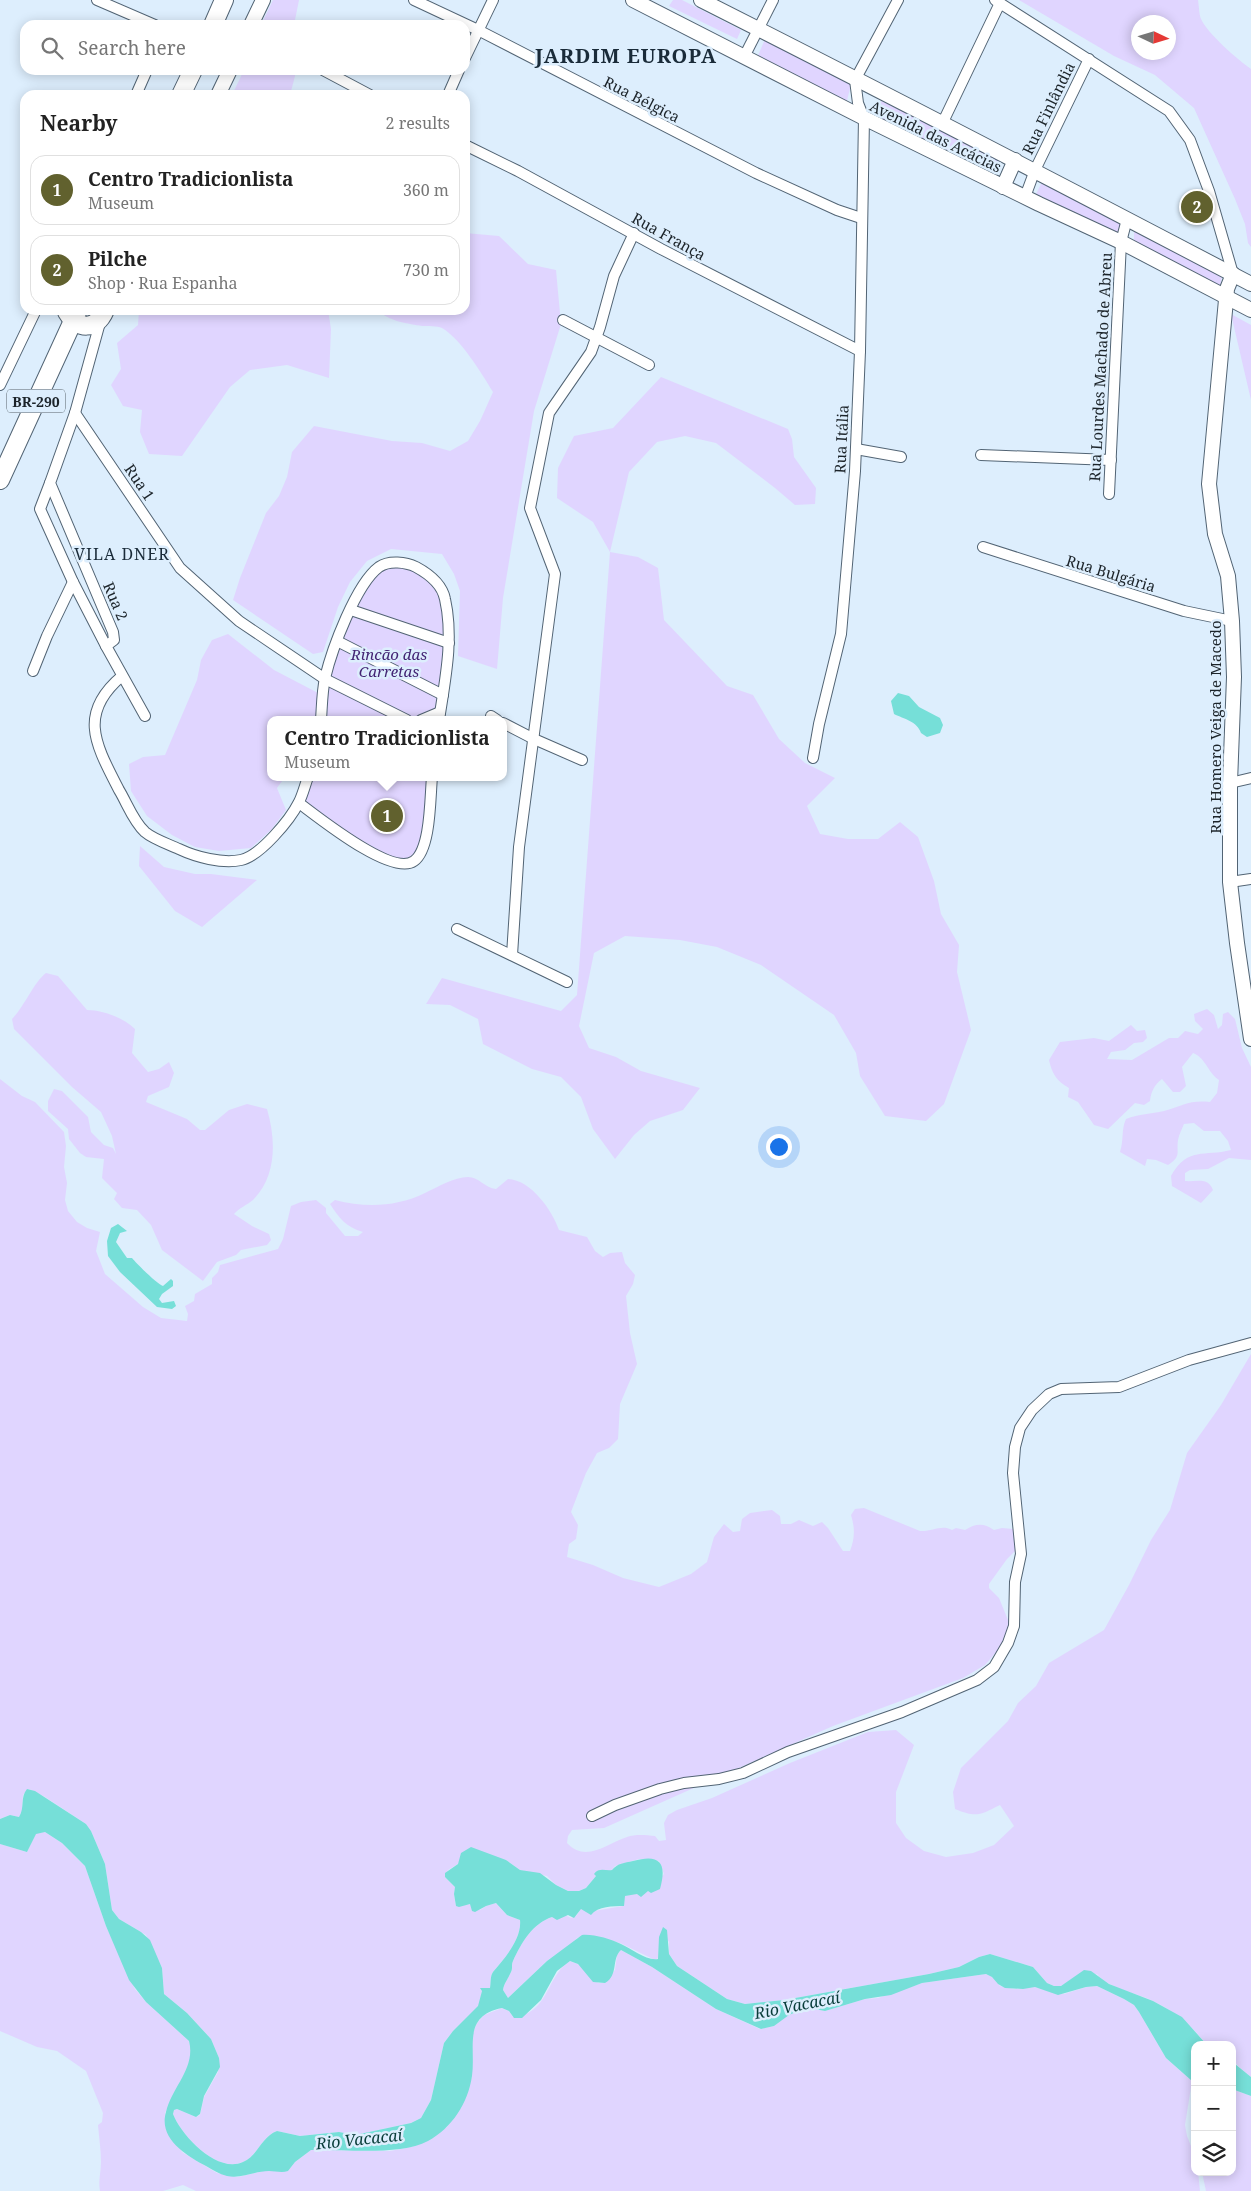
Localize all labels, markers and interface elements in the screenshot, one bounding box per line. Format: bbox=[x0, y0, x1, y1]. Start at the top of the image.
north arrow bbox=[1131, 15, 1176, 60]
search box bbox=[20, 20, 470, 75]
icon: search bbox=[38, 34, 66, 62]
text: Search here bbox=[78, 35, 186, 61]
district label: JARDIM EUROPA bbox=[534, 42, 717, 69]
street label: Rua Finlândia bbox=[1017, 59, 1079, 157]
street label: Rua Bélgica bbox=[601, 71, 683, 127]
street label: Avenida das Acácias bbox=[867, 95, 1005, 177]
text: Nearby bbox=[40, 109, 118, 137]
text: 2 results bbox=[386, 112, 450, 134]
text: Centro Tradicionlista bbox=[88, 166, 294, 192]
text: 1 bbox=[52, 179, 62, 201]
text: 360 m bbox=[403, 179, 449, 201]
pin: 2 bbox=[1181, 188, 1213, 226]
text: Museum bbox=[88, 192, 154, 214]
street label: Rua França bbox=[629, 208, 709, 264]
text: Pilche bbox=[88, 246, 147, 272]
street label: Rua Lourdes Machado de Abreu bbox=[1084, 251, 1116, 482]
text: 2 bbox=[52, 259, 62, 281]
text: 730 m bbox=[403, 259, 449, 281]
text: Shop · Rua Espanha bbox=[88, 272, 238, 294]
road number: BR-290 bbox=[7, 390, 65, 412]
street label: Rua Itália bbox=[829, 404, 853, 474]
street label: Rua 1 bbox=[120, 460, 160, 504]
district label: VILA DNER bbox=[74, 543, 170, 565]
street label: Rua Bulgária bbox=[1064, 550, 1158, 596]
street label: Rua 2 bbox=[99, 579, 133, 623]
street label: Rua Homero Veiga de Macedo bbox=[1205, 620, 1225, 834]
park label: Rincão das Carretas bbox=[350, 644, 427, 681]
popup bbox=[267, 716, 507, 781]
text: Centro Tradicionlista bbox=[284, 725, 490, 751]
text: Museum bbox=[284, 751, 350, 773]
pin: 1 bbox=[371, 797, 403, 835]
your location bbox=[766, 1134, 792, 1160]
water label: Rio Vacacaí bbox=[751, 1986, 844, 2024]
map controls bbox=[1191, 2041, 1236, 2176]
button: + bbox=[1191, 2041, 1236, 2086]
button: − bbox=[1191, 2086, 1236, 2131]
water label: Rio Vacacaí bbox=[314, 2123, 405, 2155]
button: layers bbox=[1191, 2131, 1236, 2176]

